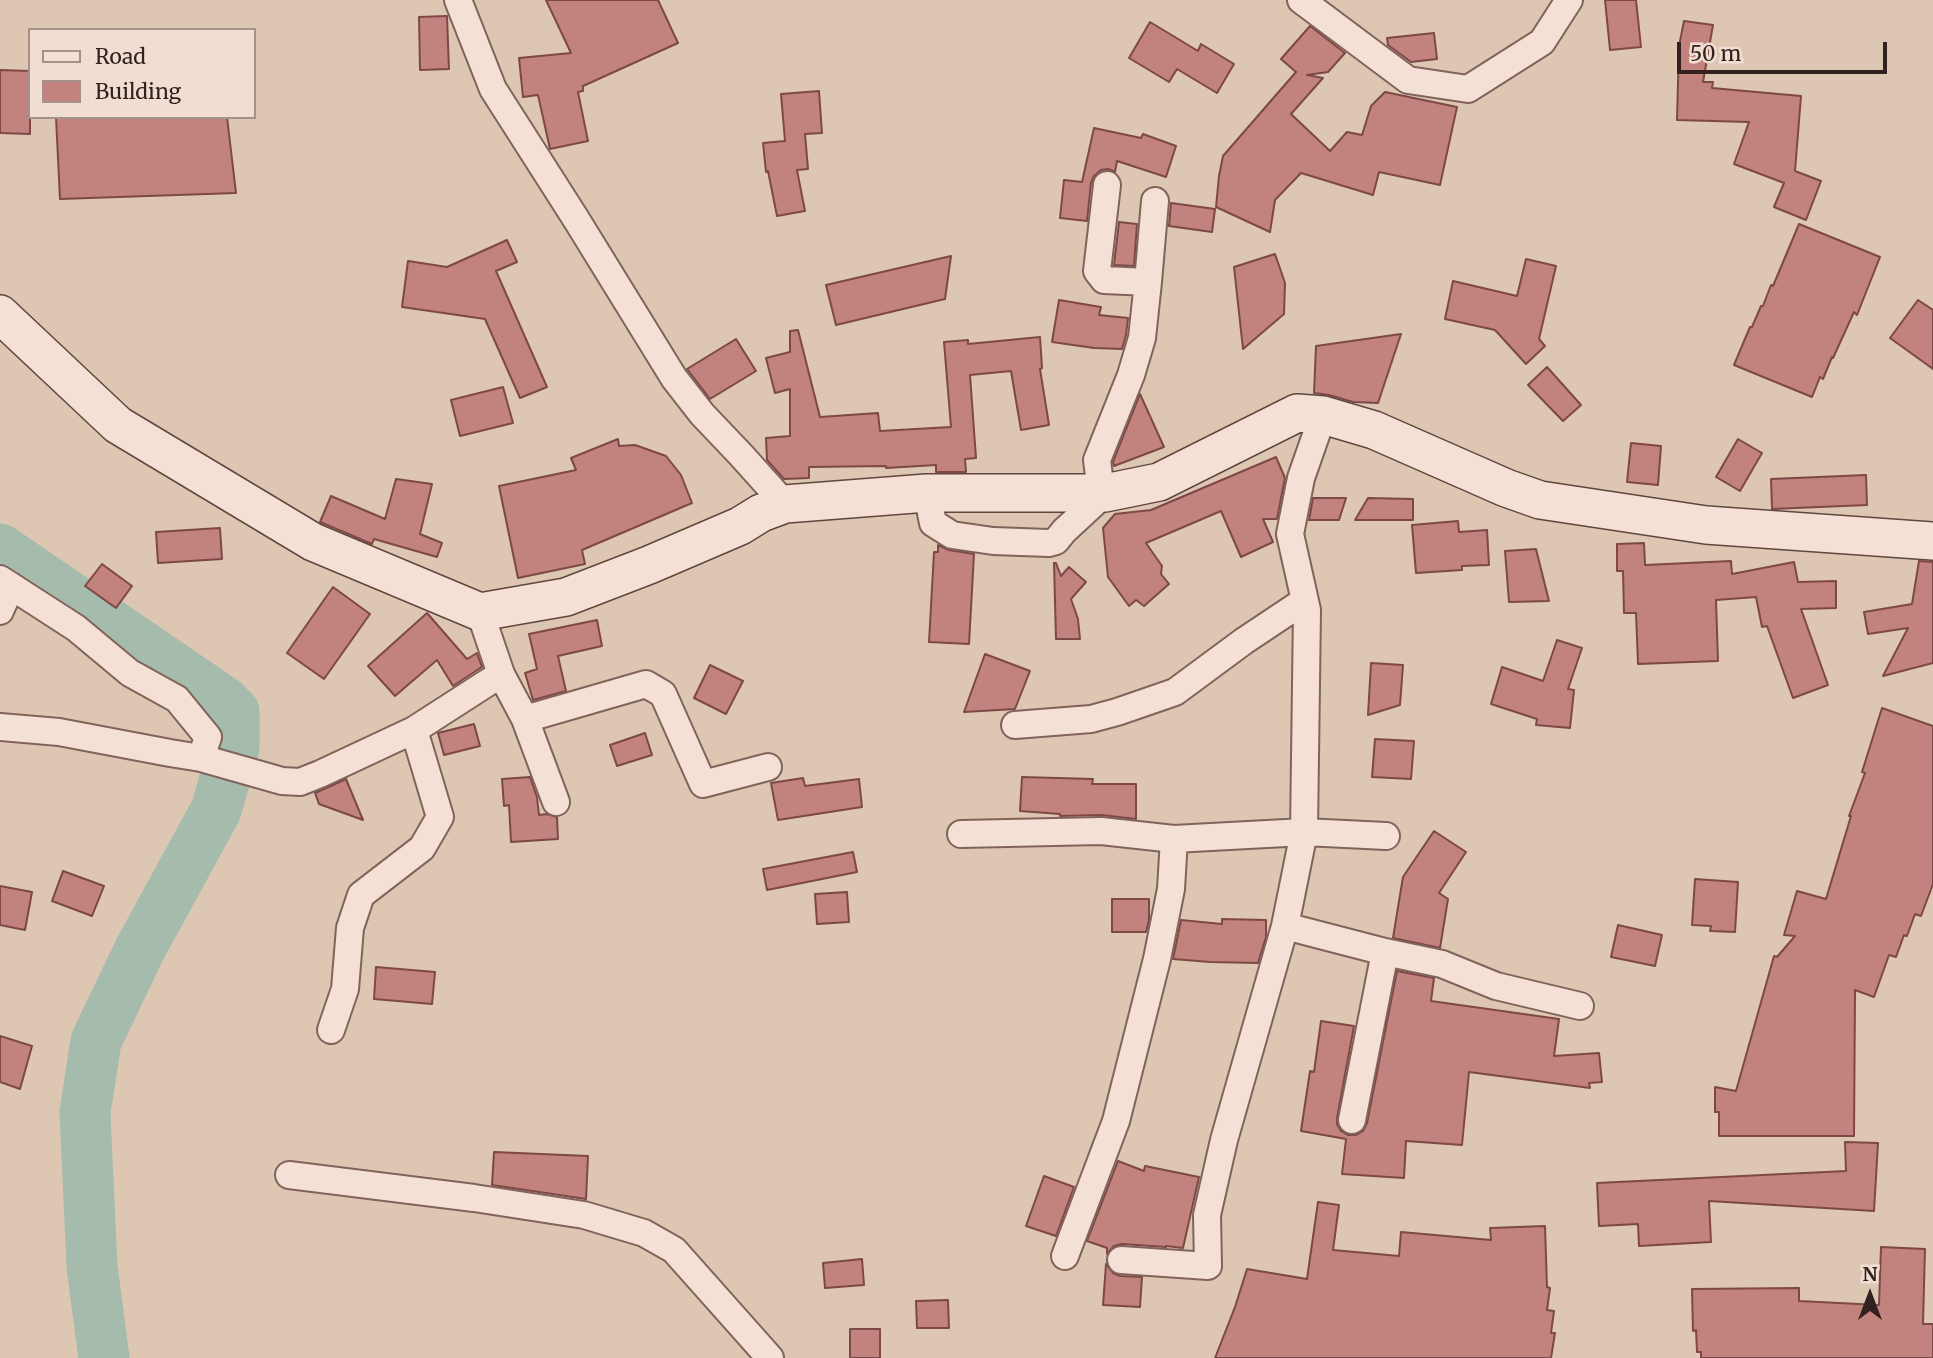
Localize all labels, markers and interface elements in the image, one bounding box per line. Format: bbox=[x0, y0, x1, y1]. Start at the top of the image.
legend bbox=[28, 28, 256, 119]
scale bar bbox=[1681, 28, 1891, 72]
text: 50 m bbox=[1690, 40, 1741, 67]
text: Road bbox=[95, 43, 146, 70]
text: Building bbox=[95, 78, 181, 105]
north arrow bbox=[1835, 1260, 1905, 1330]
text: N bbox=[1862, 1262, 1878, 1286]

